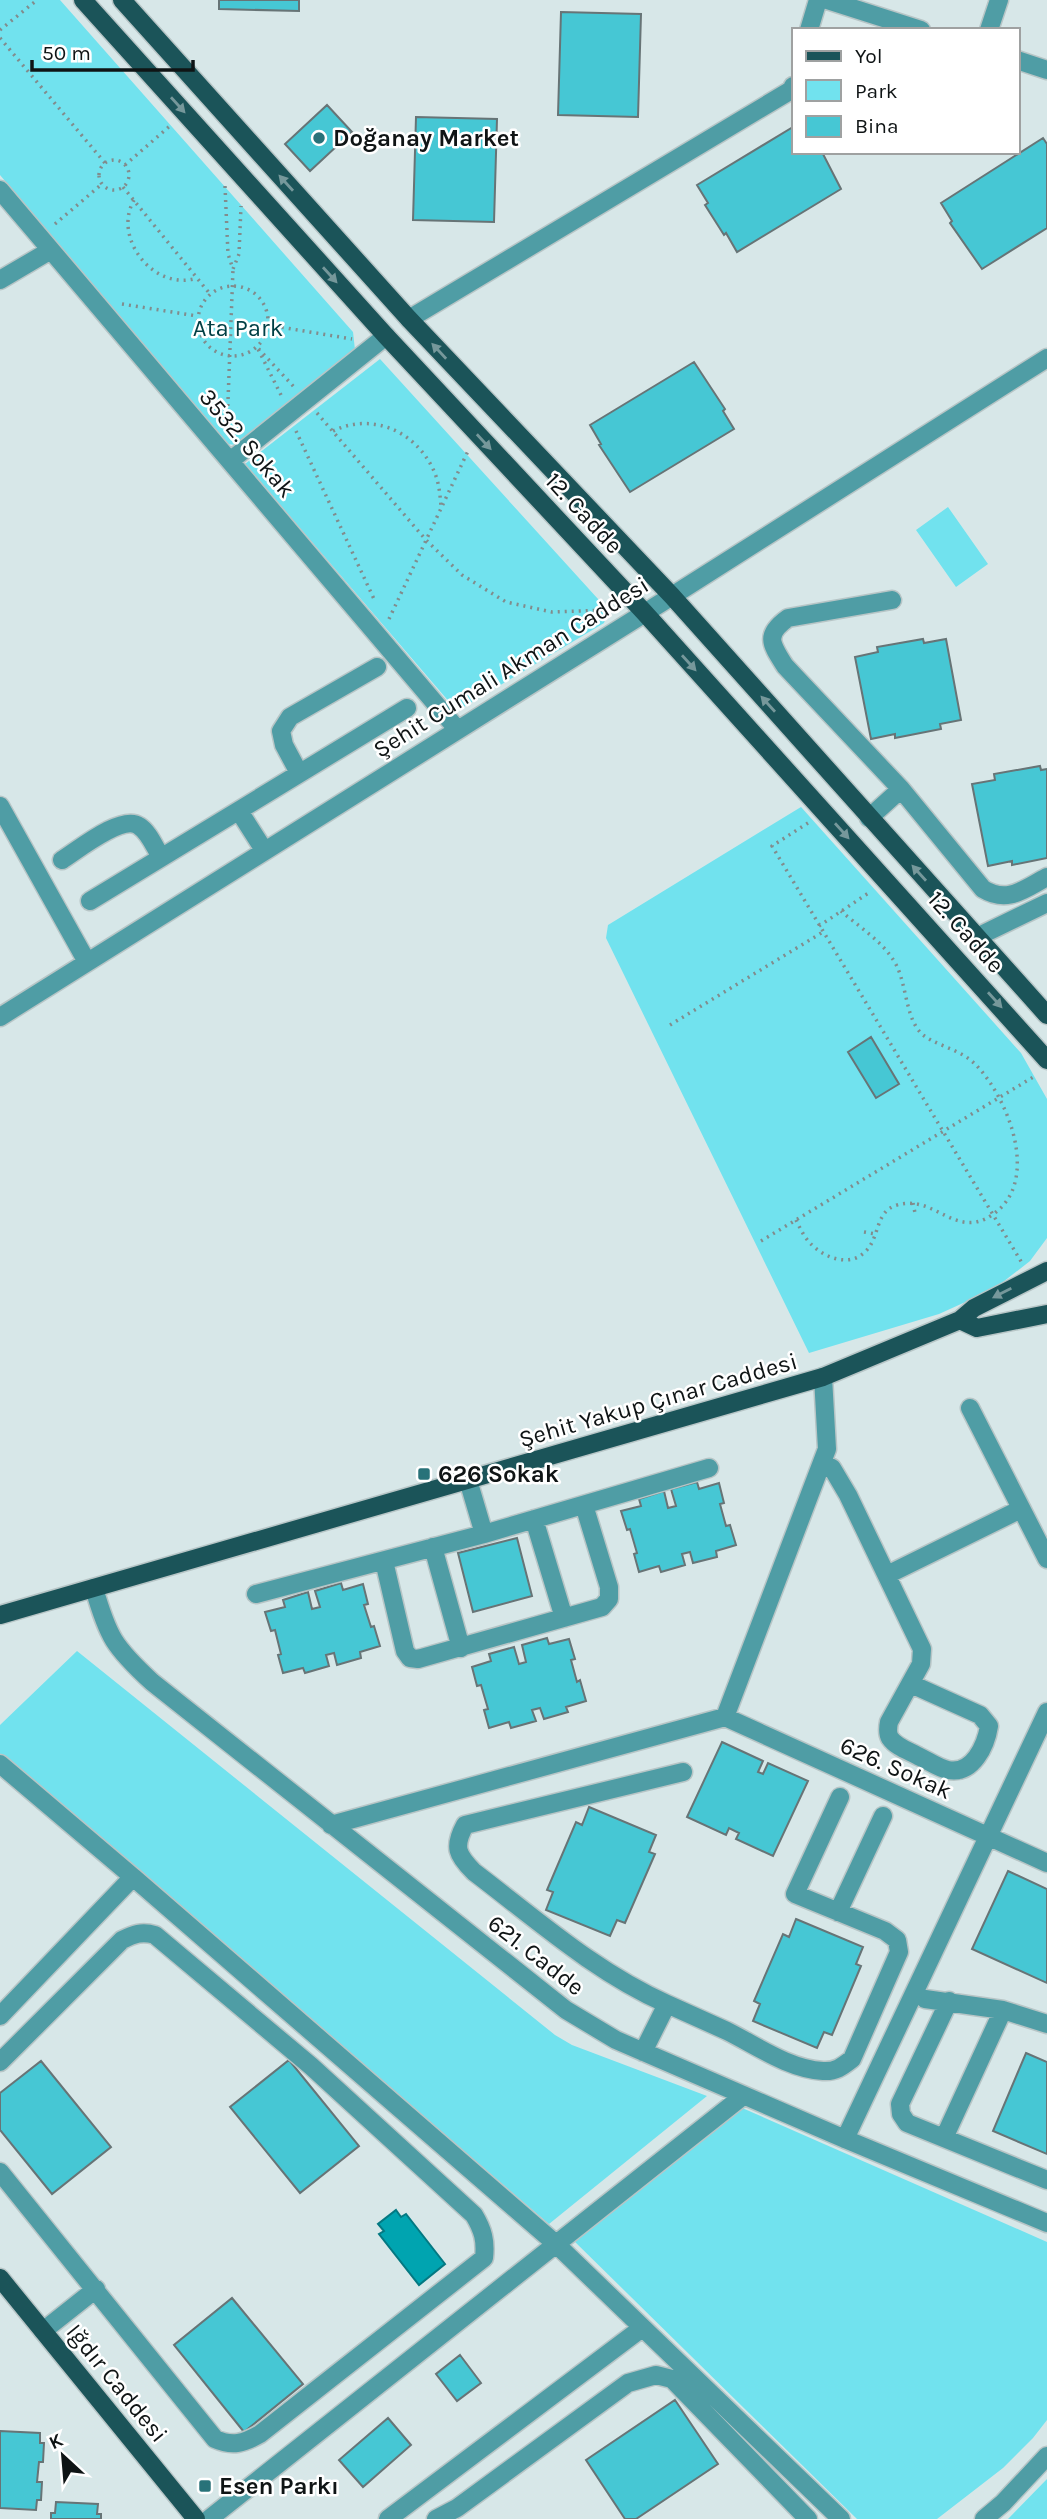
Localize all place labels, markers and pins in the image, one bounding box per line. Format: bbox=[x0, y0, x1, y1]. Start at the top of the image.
place label: Doğanay Market bbox=[333, 124, 519, 152]
marker: Doğanay Market bbox=[311, 130, 327, 146]
place label: 626 Sokak bbox=[438, 1460, 559, 1488]
marker: 626 Sokak bbox=[416, 1466, 432, 1482]
place label: Esen Parkı bbox=[219, 2472, 339, 2500]
marker: Esen Parkı bbox=[197, 2478, 213, 2494]

